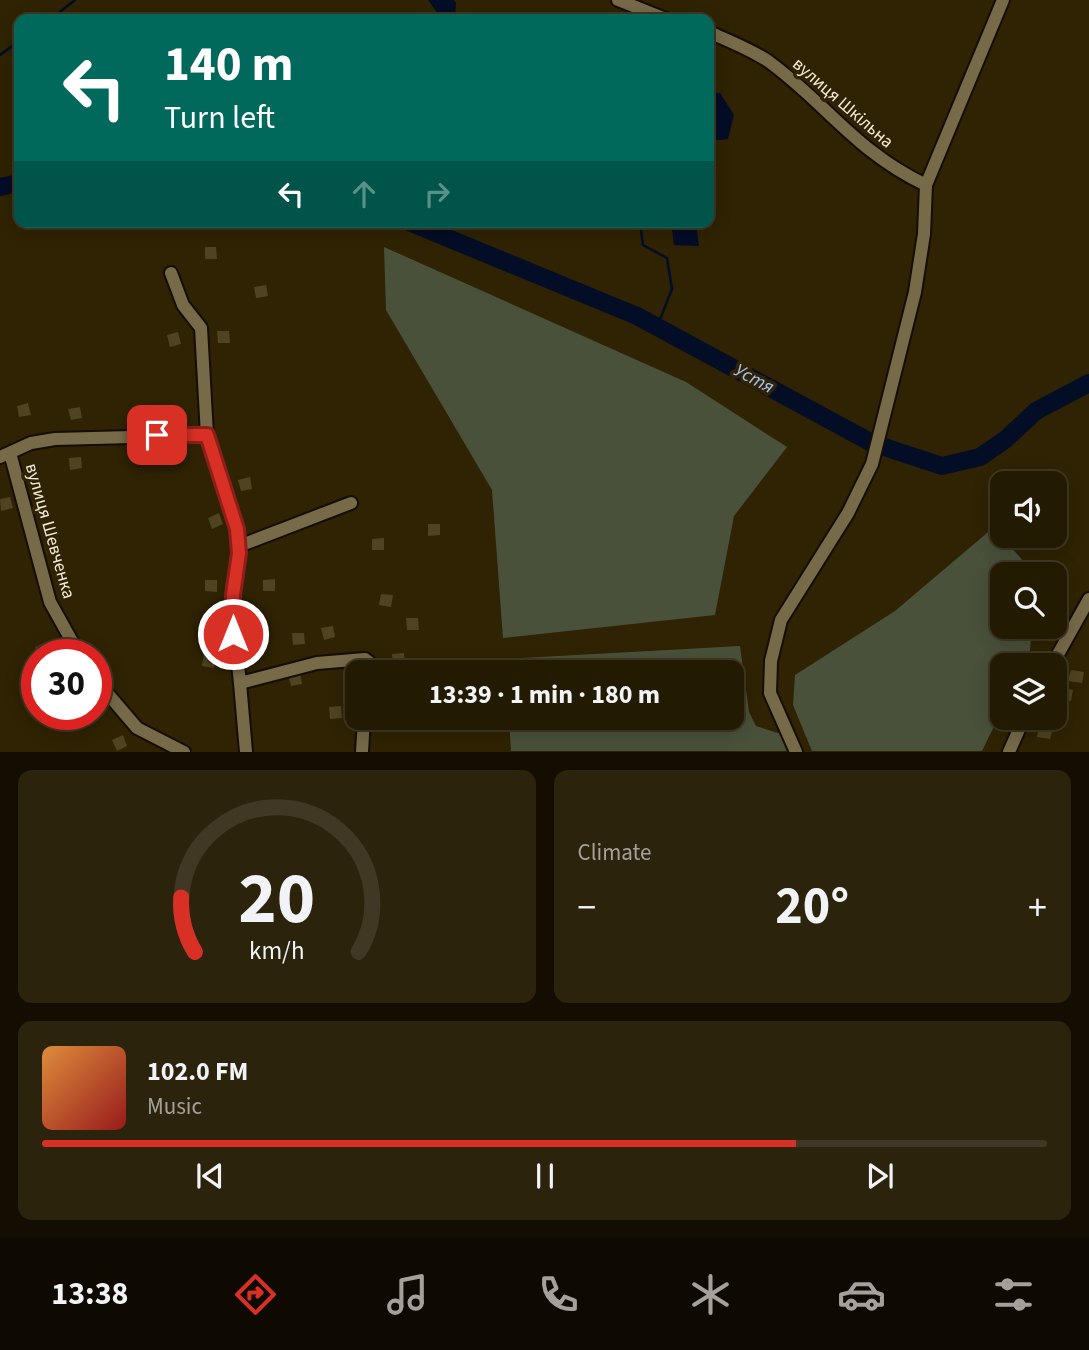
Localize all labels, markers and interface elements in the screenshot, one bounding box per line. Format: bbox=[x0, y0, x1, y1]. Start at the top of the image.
text: 140 m bbox=[164, 30, 293, 100]
icon: left bbox=[49, 42, 140, 133]
street label: вулиця Шкільна bbox=[787, 52, 899, 154]
text: Turn left bbox=[164, 95, 275, 141]
icon: left bbox=[272, 175, 310, 213]
icon: ahead bbox=[345, 175, 383, 213]
icon: right bbox=[418, 175, 456, 213]
water label: Устя bbox=[729, 357, 779, 401]
pin bbox=[127, 405, 187, 465]
icon: arrive bbox=[138, 416, 176, 454]
street label: вулиця Шевченка bbox=[19, 460, 81, 602]
map controls bbox=[990, 471, 1067, 730]
button: sound bbox=[990, 471, 1067, 548]
button: search bbox=[990, 562, 1067, 639]
position arrow bbox=[196, 597, 270, 671]
speed limit sign: 30 bbox=[21, 639, 112, 730]
button: layers bbox=[990, 653, 1067, 730]
text: 13:39 · 1 min · 180 m bbox=[429, 676, 660, 713]
text: Climate bbox=[578, 836, 651, 869]
text: 20 bbox=[238, 848, 315, 952]
text: 20° bbox=[775, 870, 849, 944]
text: − bbox=[578, 881, 596, 935]
text: + bbox=[1028, 881, 1047, 935]
text: km/h bbox=[249, 933, 305, 969]
text: 102.0 FM bbox=[147, 1053, 248, 1090]
text: Music bbox=[147, 1090, 202, 1123]
icon: previous bbox=[191, 1157, 229, 1195]
icon: pause bbox=[526, 1157, 564, 1195]
icon: next bbox=[861, 1157, 899, 1195]
icon: directions bbox=[231, 1270, 280, 1319]
icon: music bbox=[383, 1270, 432, 1319]
icon: phone bbox=[534, 1270, 583, 1319]
icon: climate bbox=[686, 1270, 735, 1319]
icon: car bbox=[837, 1270, 886, 1319]
icon: filters bbox=[989, 1270, 1038, 1319]
text: 13:38 bbox=[51, 1271, 128, 1317]

